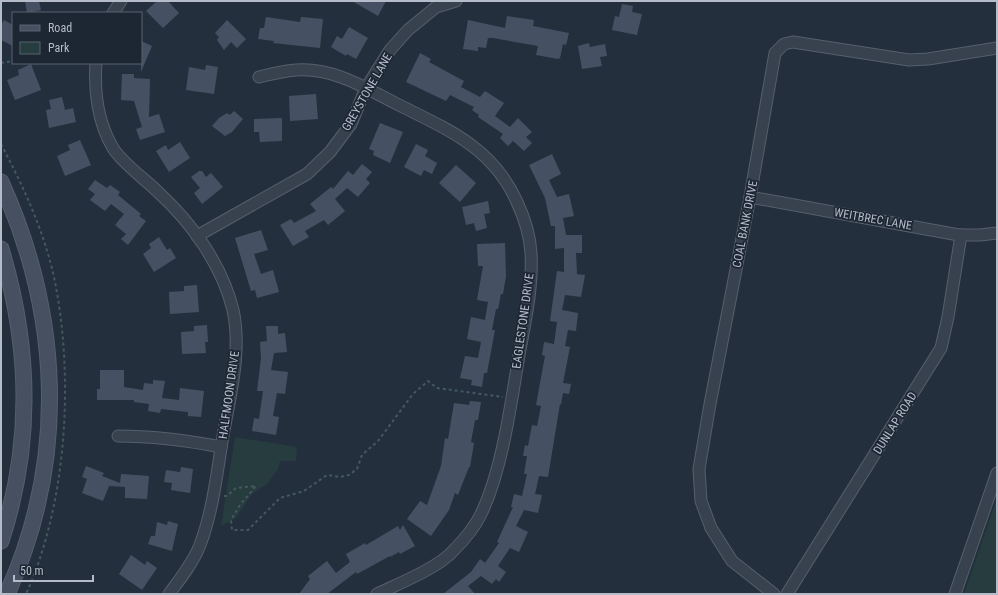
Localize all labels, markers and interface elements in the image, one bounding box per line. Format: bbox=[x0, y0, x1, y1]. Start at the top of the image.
legend bbox=[12, 12, 142, 64]
text: Road bbox=[48, 21, 72, 35]
text: Park bbox=[48, 41, 70, 55]
street label: GREYSTONE LANE bbox=[339, 51, 395, 133]
street label: COAL BANK DRIVE bbox=[730, 179, 760, 269]
street label: WEITBREC LANE bbox=[833, 205, 913, 233]
street label: EAGLESTONE DRIVE bbox=[509, 272, 537, 370]
street label: HALFMOON DRIVE bbox=[216, 350, 242, 440]
street label: DUNLAP ROAD bbox=[870, 389, 920, 457]
scale bar bbox=[14, 557, 93, 583]
text: 50 m bbox=[20, 564, 44, 578]

